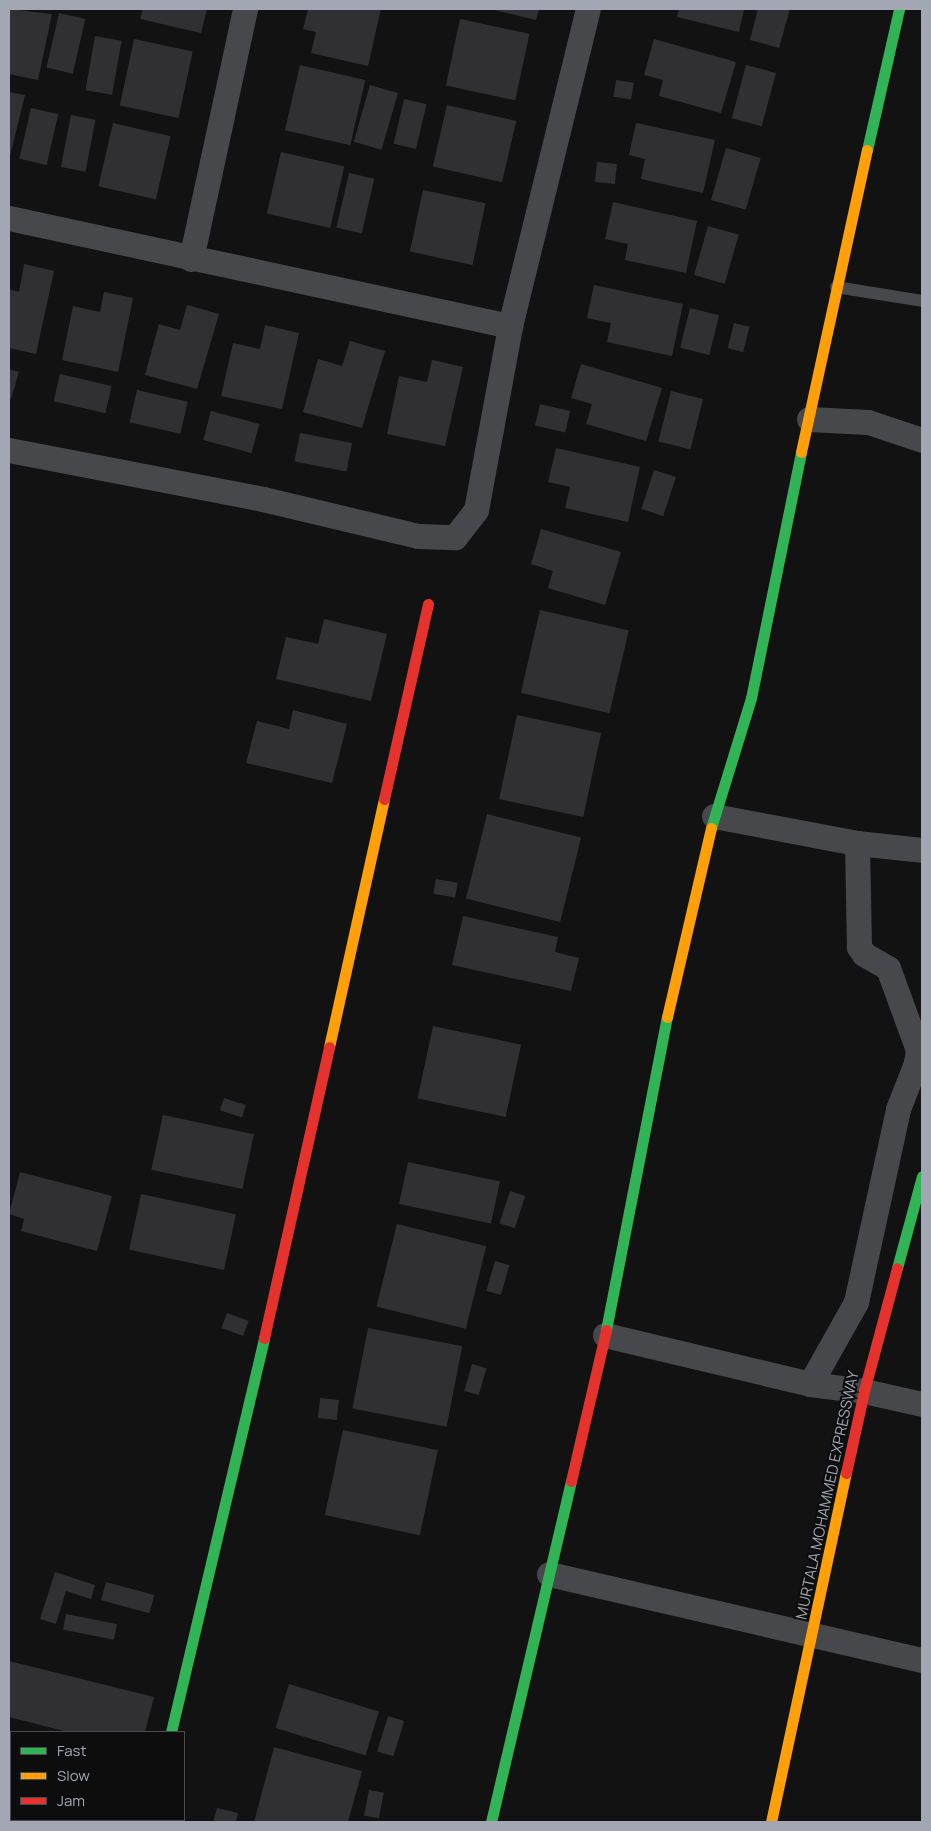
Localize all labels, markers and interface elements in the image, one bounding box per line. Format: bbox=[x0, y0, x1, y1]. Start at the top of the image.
street label: MURTALA MOHAMMED EXPRESSWAY bbox=[792, 1369, 862, 1621]
legend bbox=[10, 1731, 185, 1821]
text: Fast bbox=[57, 1740, 86, 1761]
text: Slow bbox=[57, 1765, 90, 1786]
text: Jam bbox=[57, 1790, 85, 1811]

